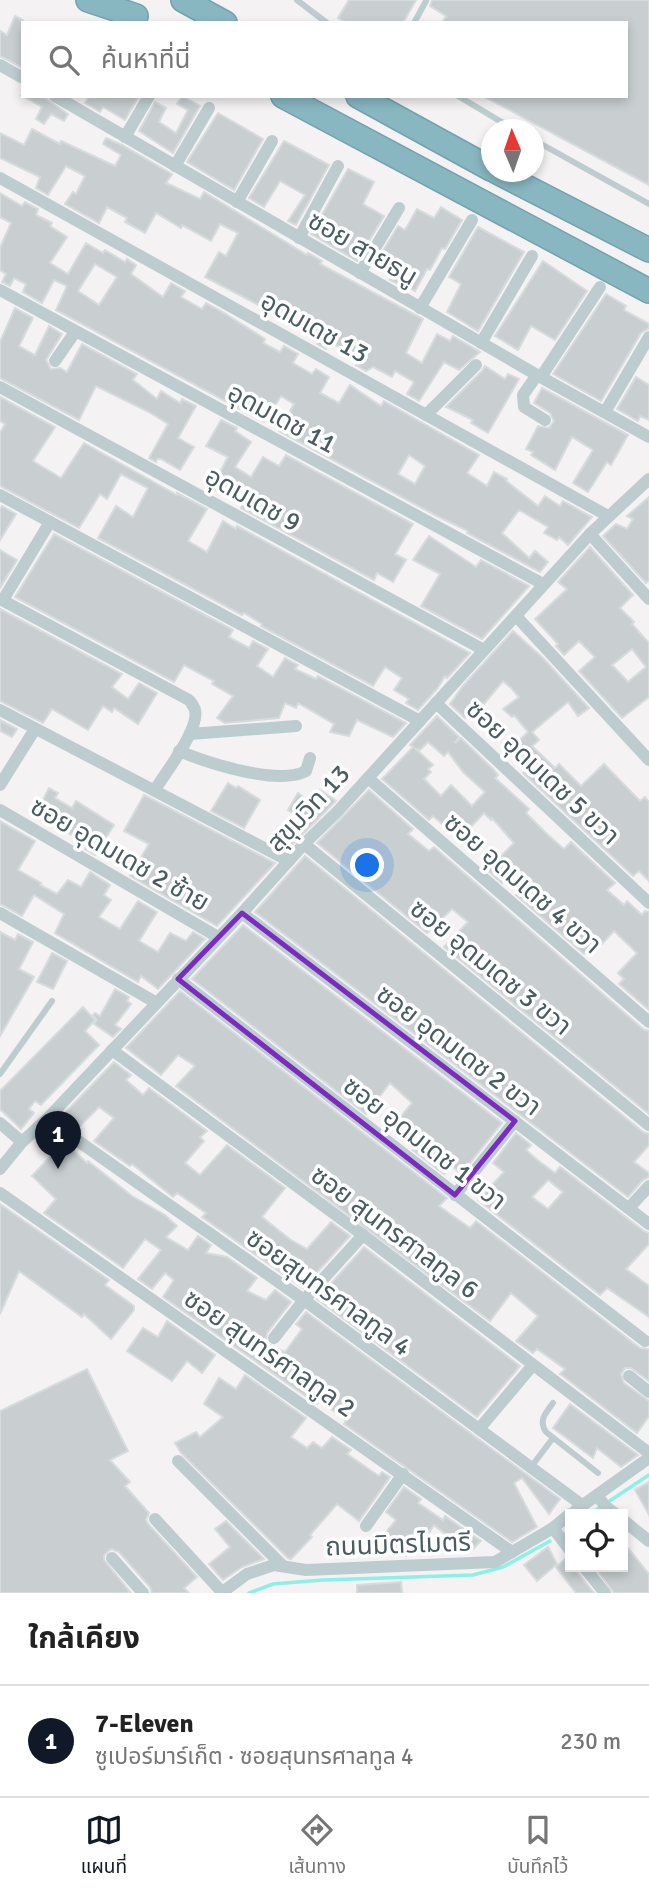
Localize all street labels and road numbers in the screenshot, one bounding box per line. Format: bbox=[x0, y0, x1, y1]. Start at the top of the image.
street label: ซอย สายธนู bbox=[302, 205, 423, 293]
street label: อุดมเดช 13 bbox=[255, 285, 374, 371]
street label: อุดมเดช 11 bbox=[222, 377, 341, 461]
street label: อุดมเดช 9 bbox=[199, 461, 306, 539]
street label: ซอย อุดมเดช 5 ขวา bbox=[459, 693, 626, 852]
street label: สุขุมวิท 13 bbox=[260, 758, 357, 859]
street label: ซอย อุดมเดช 2 ซ้าย bbox=[24, 791, 215, 919]
street label: ซอย อุดมเดช 4 ขวา bbox=[437, 807, 608, 961]
street label: ซอย อุดมเดช 3 ขวา bbox=[403, 893, 577, 1043]
street label: ซอย อุดมเดช 2 ขวา bbox=[370, 978, 547, 1123]
street label: ซอย อุดมเดช 1 ขวา bbox=[336, 1070, 512, 1217]
street label: ซอย สุนทรศาลทูล 6 bbox=[304, 1159, 485, 1306]
street label: ซอยสุนทรศาลทูล 4 bbox=[240, 1222, 417, 1363]
street label: ซอย สุนทรศาลทูล 2 bbox=[177, 1283, 361, 1425]
street label: ถนนมิตรไมตรี bbox=[325, 1526, 471, 1564]

